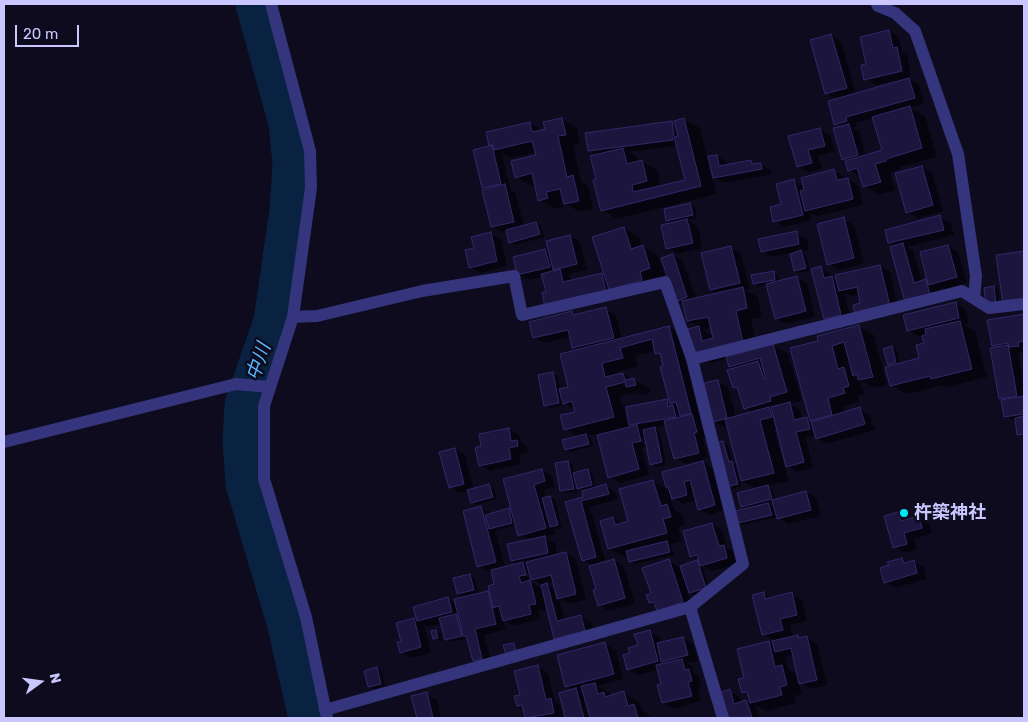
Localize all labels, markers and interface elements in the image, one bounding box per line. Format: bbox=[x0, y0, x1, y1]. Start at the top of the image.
scale bar bbox=[18, 15, 81, 47]
text: 20 m bbox=[23, 25, 58, 43]
water label: 中川 bbox=[242, 340, 276, 384]
place label: 杵築神社 bbox=[914, 502, 986, 524]
marker: 杵築神社 bbox=[898, 507, 910, 519]
north arrow bbox=[15, 657, 65, 707]
text: N bbox=[46, 671, 65, 685]

